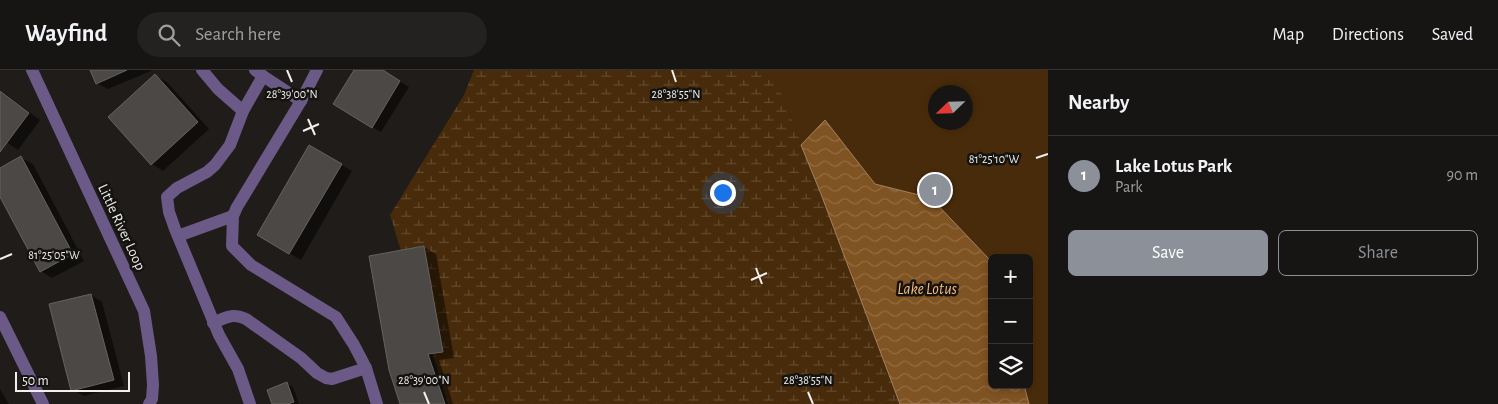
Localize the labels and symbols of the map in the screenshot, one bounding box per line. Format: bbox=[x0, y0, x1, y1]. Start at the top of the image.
north arrow bbox=[928, 85, 973, 130]
text: 28°39'00"N bbox=[266, 88, 318, 100]
text: 28°38'55"N bbox=[652, 88, 700, 100]
text: 81°25'10"W bbox=[969, 153, 1020, 165]
pin: 1 bbox=[919, 171, 951, 209]
your location bbox=[710, 180, 736, 206]
street label: Little River Loop bbox=[95, 182, 148, 273]
text: 81°25'05"W bbox=[28, 249, 80, 261]
water label: Lake Lotus bbox=[897, 281, 957, 297]
scale bar bbox=[15, 369, 130, 392]
text: 28°39'00"N bbox=[398, 374, 450, 386]
text: 28°38'55"N bbox=[784, 374, 832, 386]

